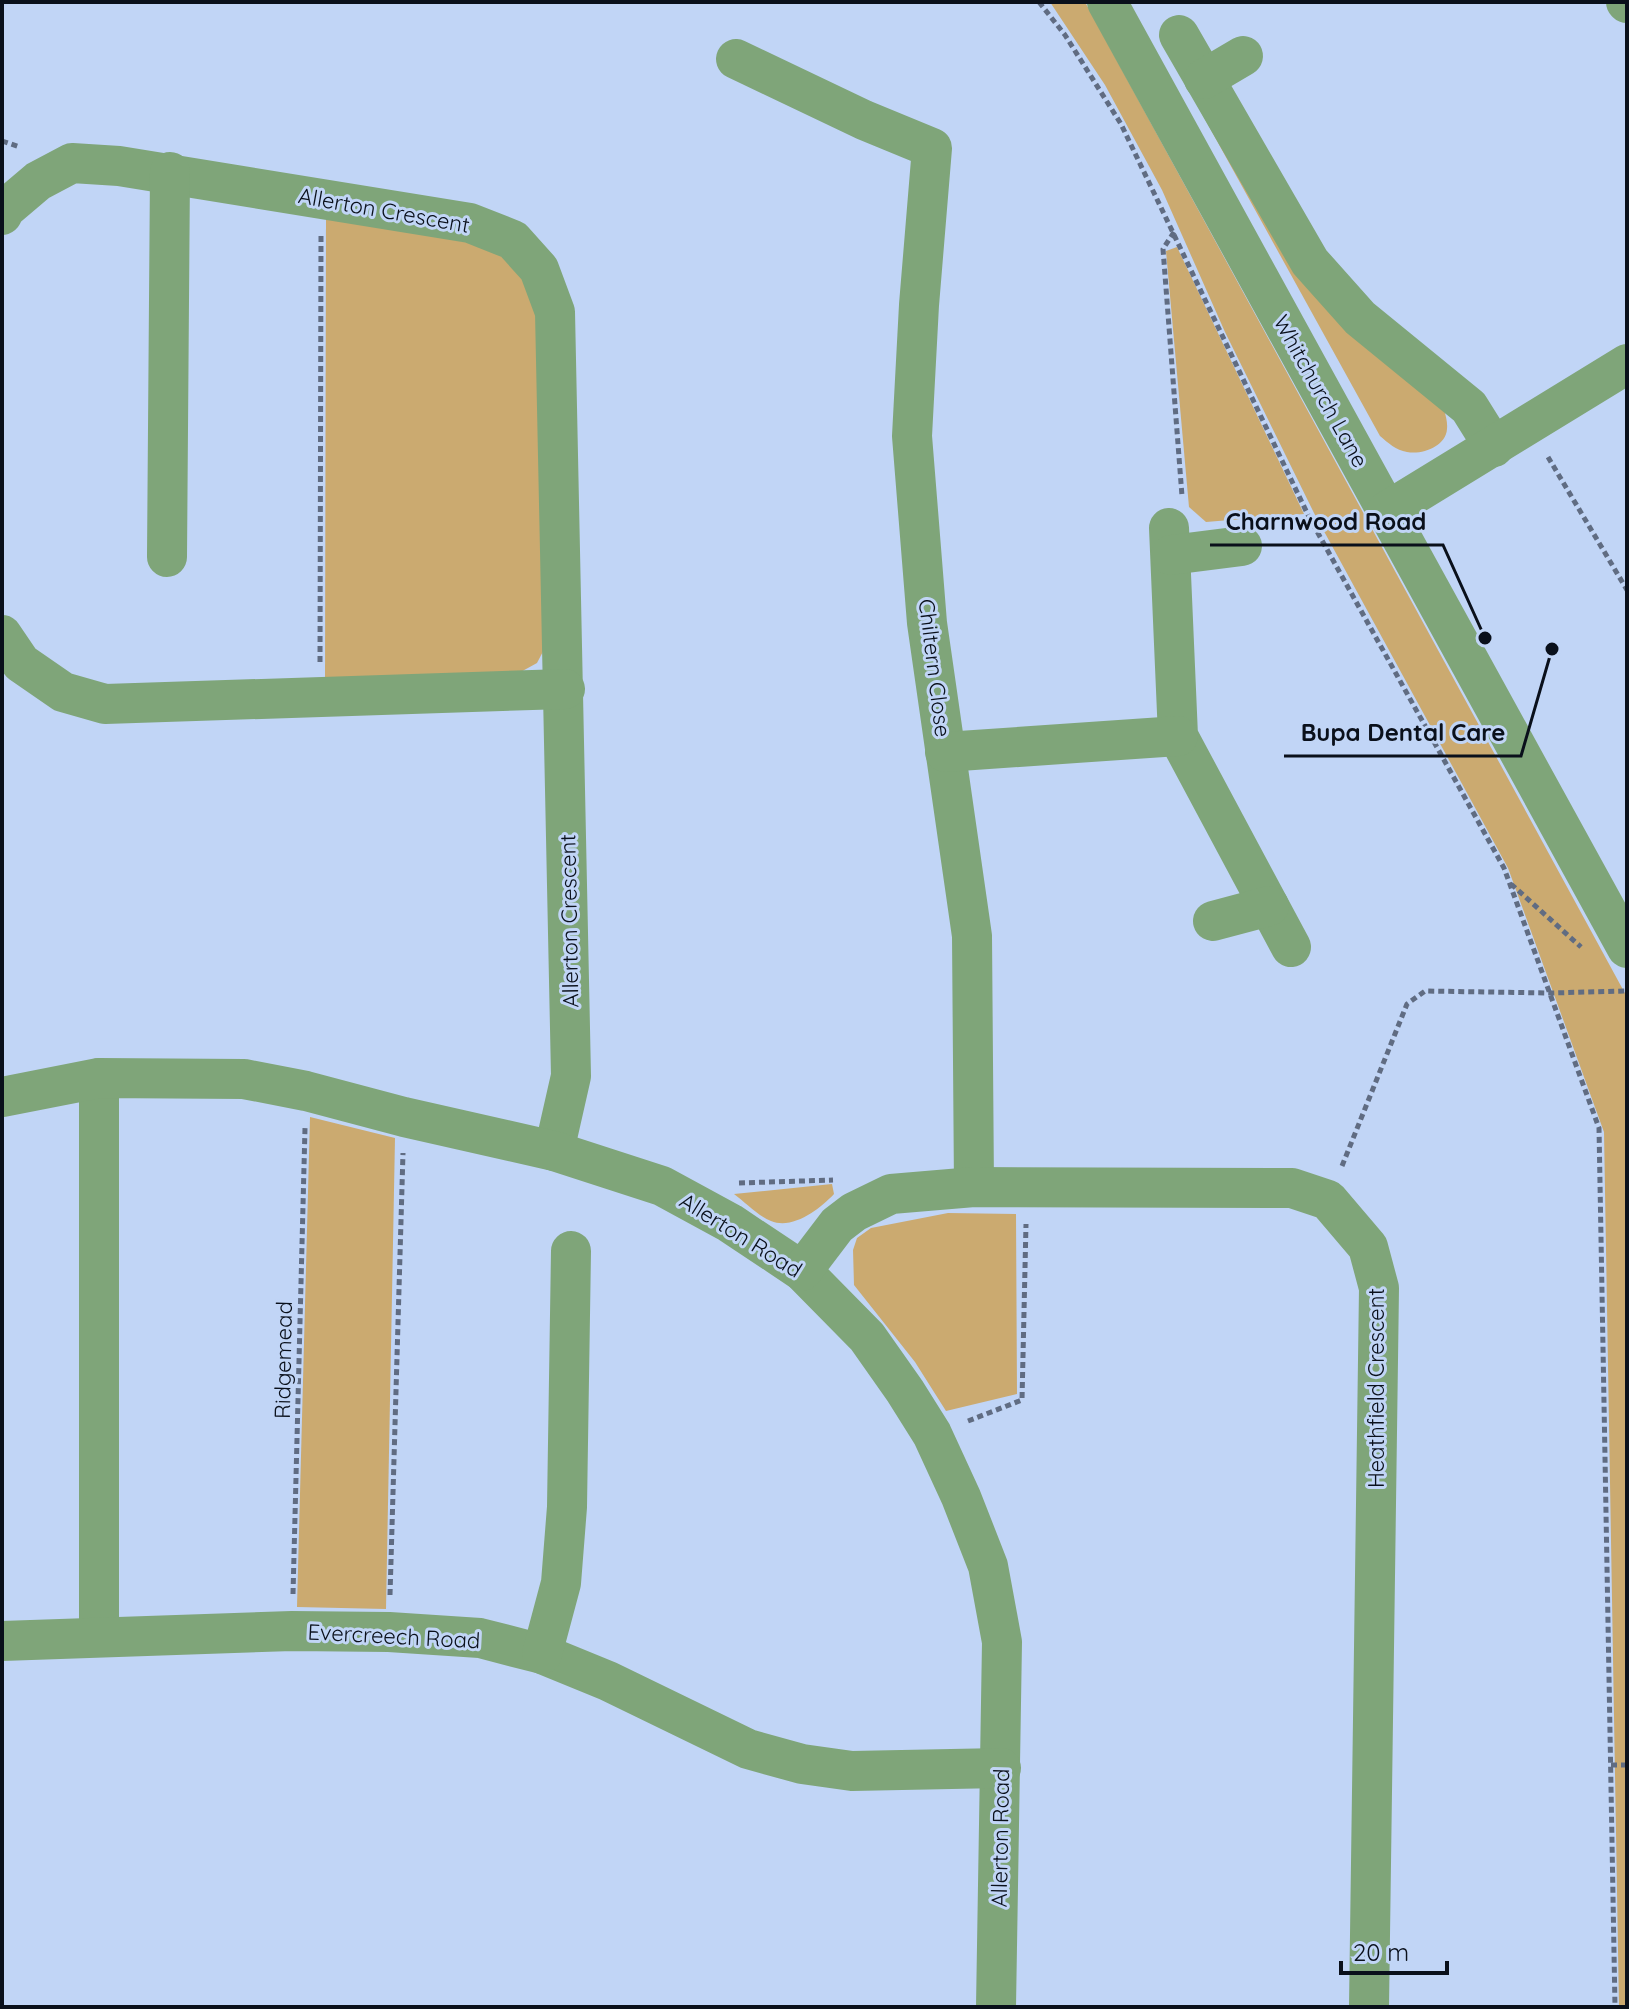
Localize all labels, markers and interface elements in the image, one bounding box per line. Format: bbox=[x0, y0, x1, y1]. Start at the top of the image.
street label: Allerton Crescent bbox=[296, 181, 472, 239]
street label: Whitchurch Lane bbox=[1267, 310, 1375, 472]
callout: Charnwood Road bbox=[1210, 497, 1443, 545]
text: Charnwood Road bbox=[1226, 506, 1426, 536]
street label: Chiltern Close bbox=[913, 597, 957, 739]
callout: Bupa Dental Care bbox=[1284, 708, 1521, 756]
text: Bupa Dental Care bbox=[1301, 717, 1505, 747]
street label: Allerton Crescent bbox=[553, 834, 585, 1008]
street label: Allerton Road bbox=[675, 1186, 807, 1284]
street label: Heathfield Crescent bbox=[1362, 1288, 1390, 1488]
street label: Ridgemead bbox=[268, 1301, 298, 1419]
street label: Evercreech Road bbox=[307, 1617, 481, 1655]
street label: Allerton Road bbox=[985, 1768, 1015, 1908]
scale bar bbox=[1341, 1925, 1447, 1975]
text: 20 m bbox=[1353, 1937, 1409, 1967]

